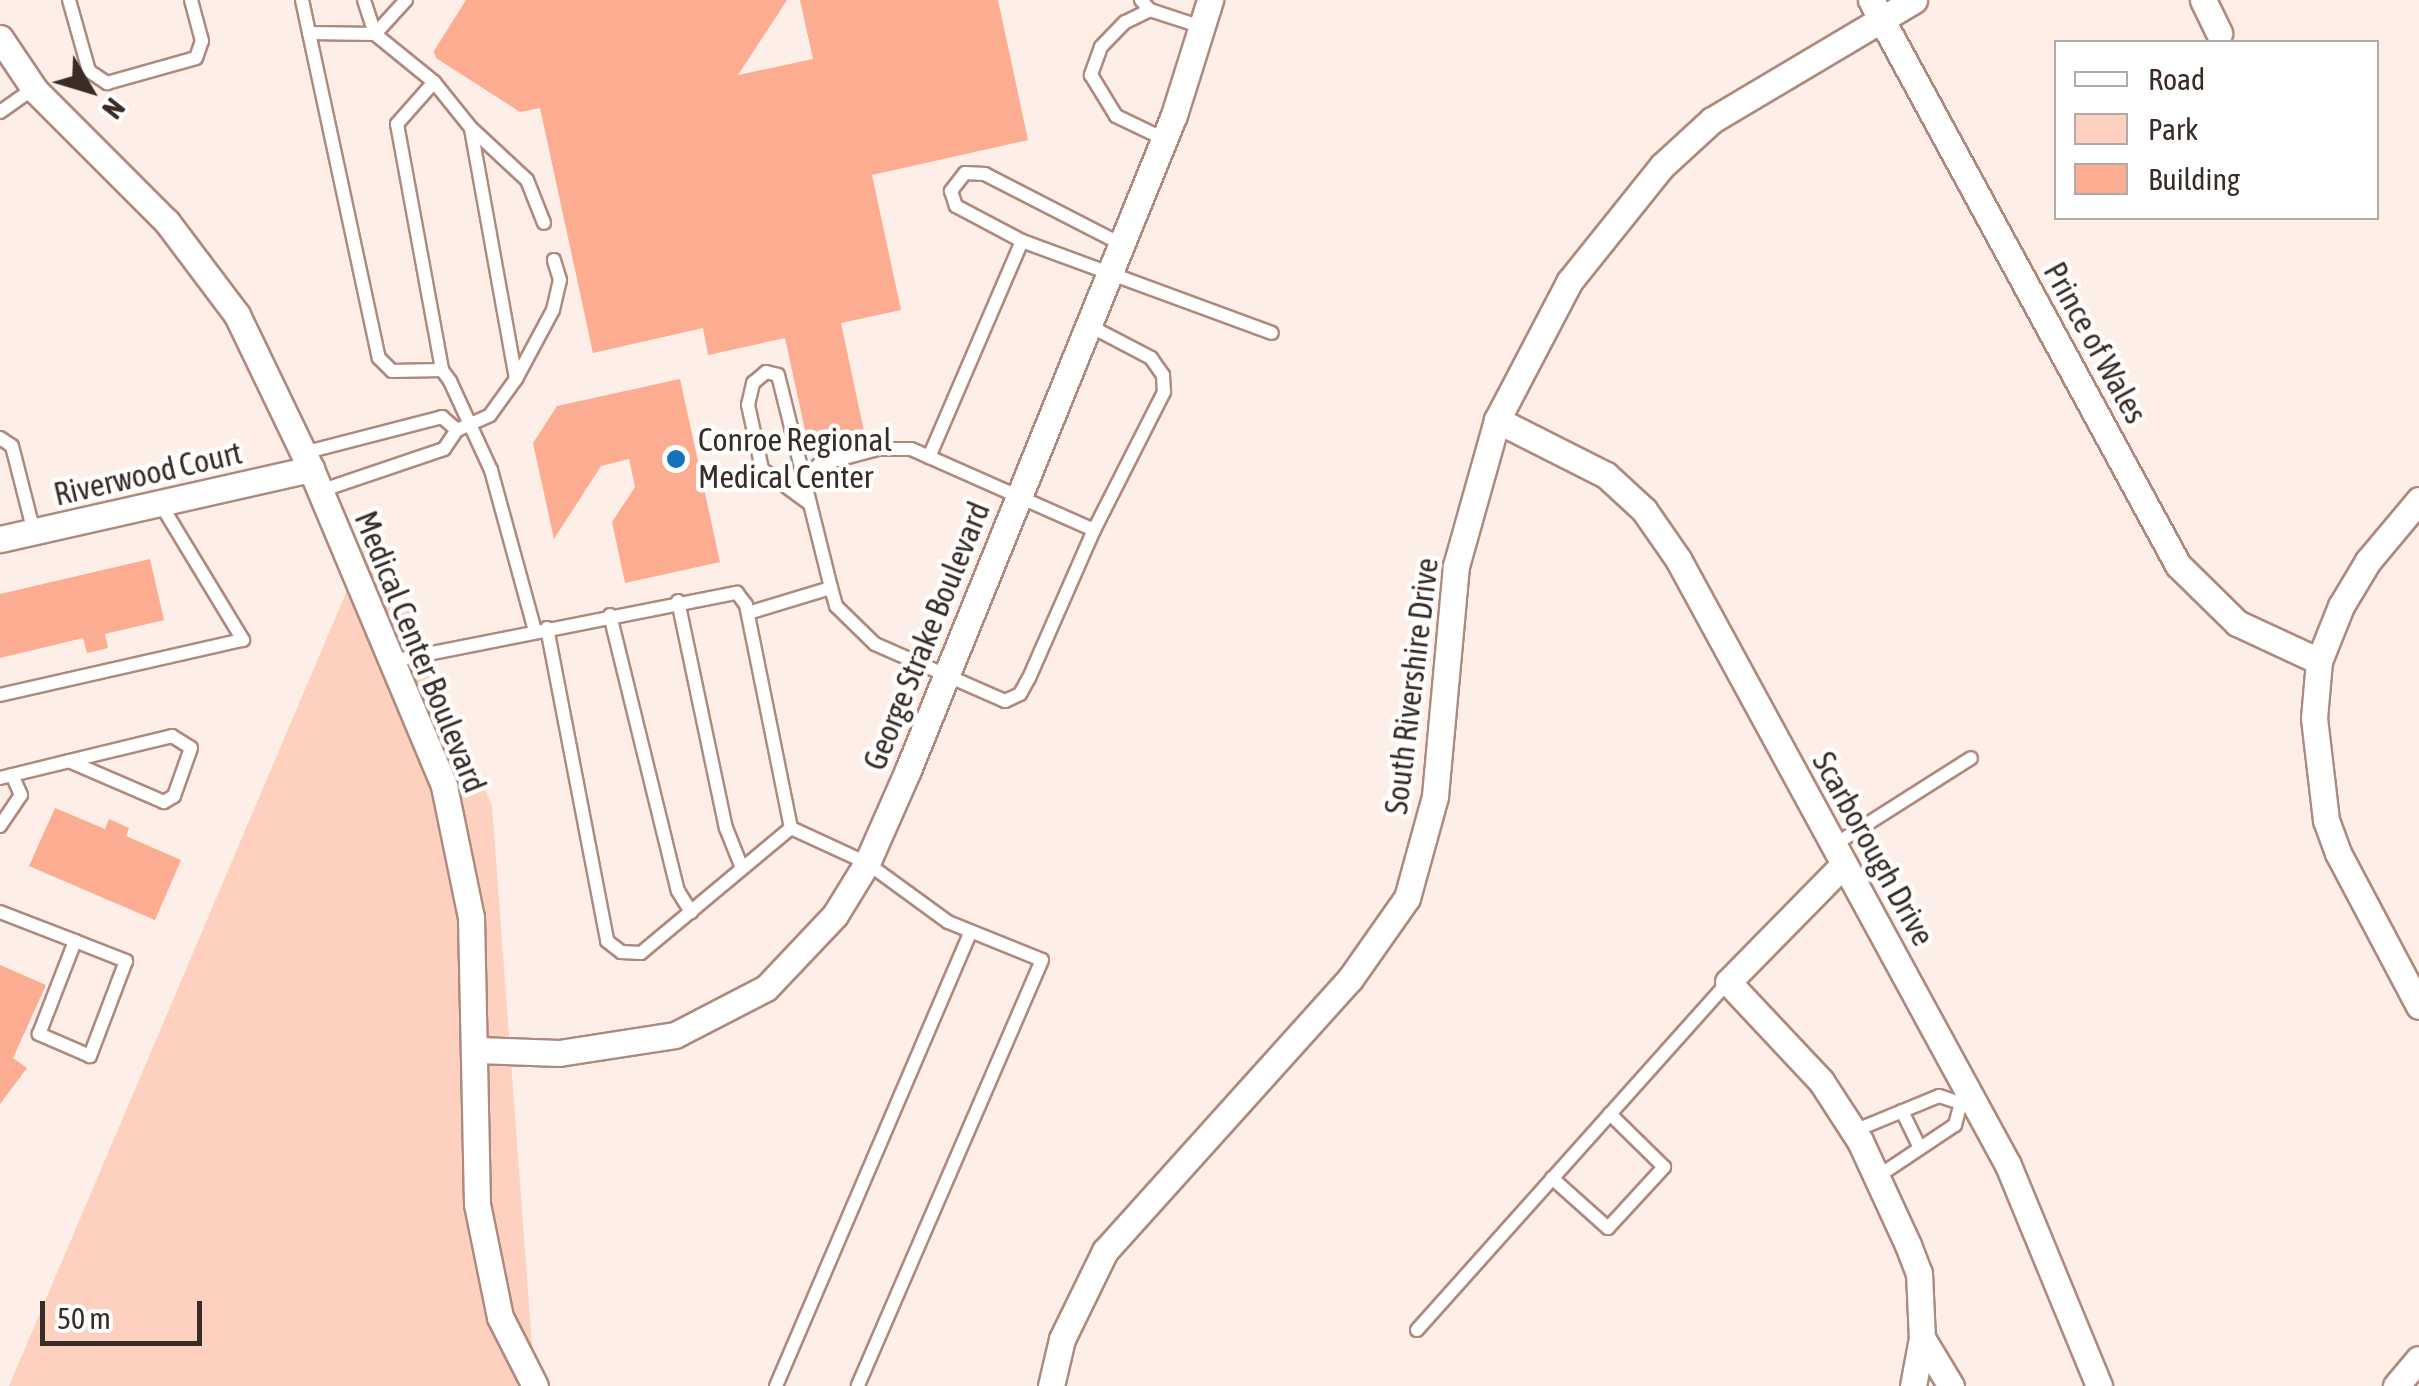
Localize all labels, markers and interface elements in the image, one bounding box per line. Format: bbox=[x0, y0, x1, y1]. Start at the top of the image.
north arrow bbox=[40, 40, 140, 140]
legend bbox=[2054, 40, 2379, 220]
text: Road bbox=[2148, 62, 2205, 96]
text: N bbox=[96, 92, 131, 125]
text: Park bbox=[2148, 112, 2198, 146]
text: Building bbox=[2148, 162, 2240, 196]
street label: Prince of Wales bbox=[2035, 256, 2155, 430]
place label: Conroe Regional Medical Center bbox=[698, 422, 892, 497]
street label: Riverwood Court bbox=[50, 434, 246, 514]
marker: Conroe Regional Medical Center bbox=[663, 446, 689, 472]
street label: George Strake Boulevard bbox=[856, 496, 998, 776]
street label: Medical Center Boulevard bbox=[346, 506, 494, 798]
street label: South Rivershire Drive bbox=[1377, 556, 1447, 816]
street label: Scarborough Drive bbox=[1804, 745, 1942, 953]
scale bar bbox=[45, 1281, 208, 1343]
text: 50 m bbox=[57, 1301, 111, 1335]

